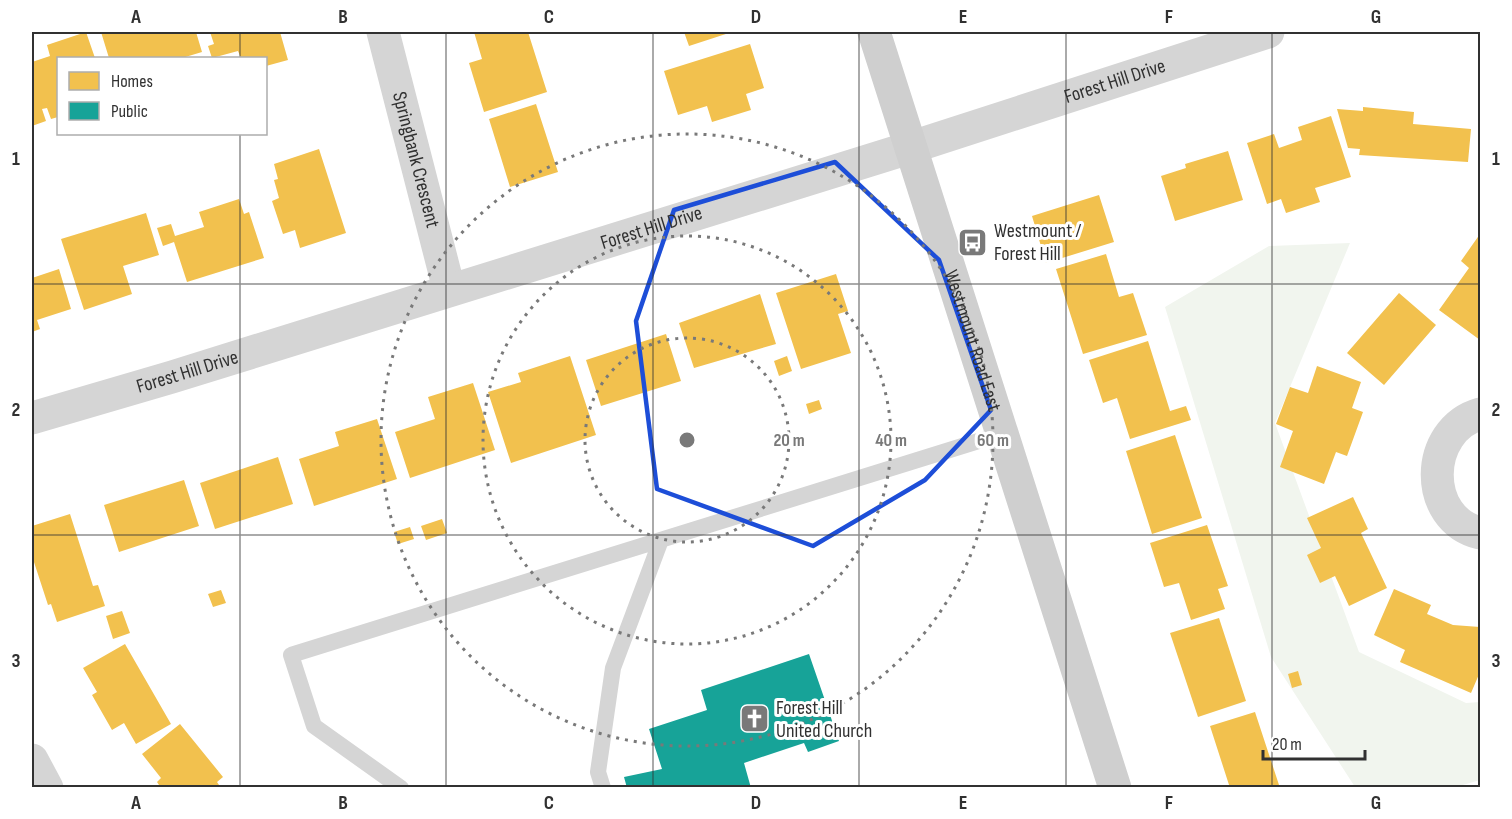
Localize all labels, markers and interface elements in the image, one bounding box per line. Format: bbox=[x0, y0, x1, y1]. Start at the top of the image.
text: A bbox=[130, 5, 141, 29]
text: B bbox=[338, 5, 348, 29]
text: C bbox=[544, 5, 554, 29]
text: D bbox=[751, 5, 761, 29]
text: E bbox=[959, 5, 967, 29]
text: F bbox=[1165, 5, 1173, 29]
text: G bbox=[1371, 5, 1381, 29]
street label: Forest Hill Drive bbox=[1061, 54, 1169, 109]
legend bbox=[57, 57, 267, 135]
text: Homes bbox=[111, 71, 153, 92]
street label: Springbank Crescent bbox=[387, 89, 445, 230]
text: Public bbox=[111, 101, 148, 122]
text: 1 bbox=[12, 147, 20, 171]
text: 1 bbox=[1492, 147, 1500, 171]
street label: Forest Hill Drive bbox=[598, 201, 705, 255]
place label: Westmount / Forest Hill bbox=[994, 219, 1081, 266]
bus stop icon: Westmount / Forest Hill bbox=[957, 226, 989, 258]
street label: Westmount Road East bbox=[939, 267, 1006, 414]
street label: Forest Hill Drive bbox=[134, 345, 241, 399]
text: 2 bbox=[12, 398, 20, 422]
text: 2 bbox=[1492, 398, 1500, 422]
centre of rings bbox=[677, 430, 697, 450]
text: 20 m bbox=[773, 430, 805, 451]
text: 40 m bbox=[875, 430, 907, 451]
text: 60 m bbox=[977, 430, 1009, 451]
text: 3 bbox=[12, 649, 21, 673]
text: 3 bbox=[1492, 649, 1501, 673]
place label: Forest Hill United Church bbox=[776, 696, 872, 743]
church icon: Forest Hill United Church bbox=[739, 703, 771, 735]
scale bar bbox=[1263, 723, 1365, 761]
text: 20 m bbox=[1272, 734, 1302, 755]
text: A bbox=[130, 791, 141, 815]
text: B bbox=[338, 791, 348, 815]
text: C bbox=[544, 791, 554, 815]
text: D bbox=[751, 791, 761, 815]
text: E bbox=[959, 791, 967, 815]
text: F bbox=[1165, 791, 1173, 815]
text: G bbox=[1371, 791, 1381, 815]

